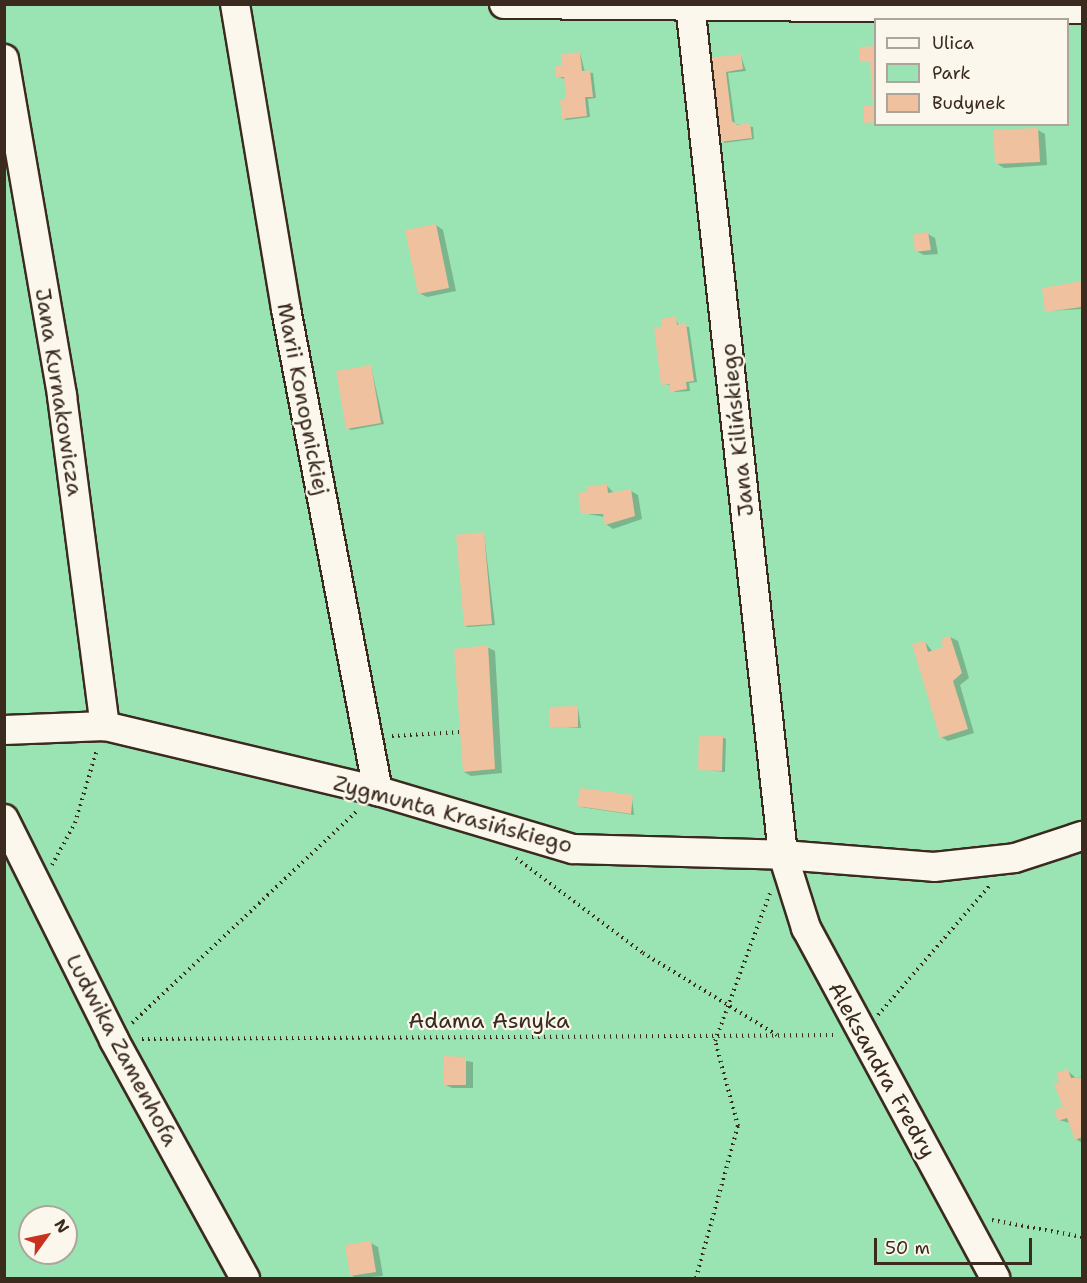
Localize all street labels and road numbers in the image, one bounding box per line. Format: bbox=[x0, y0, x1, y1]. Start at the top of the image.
street label: Jana Kurnakowicza bbox=[30, 286, 88, 498]
street label: Marii Konopnickiej bbox=[271, 301, 335, 497]
street label: Jana Kilińskiego bbox=[715, 342, 759, 518]
street label: Zygmunta Krasińskiego bbox=[331, 769, 575, 859]
street label: Ludwika Zamenhofa bbox=[60, 949, 184, 1151]
street label: Aleksandra Fredry bbox=[823, 977, 941, 1163]
street label: Adama Asnyka bbox=[408, 1008, 570, 1034]

